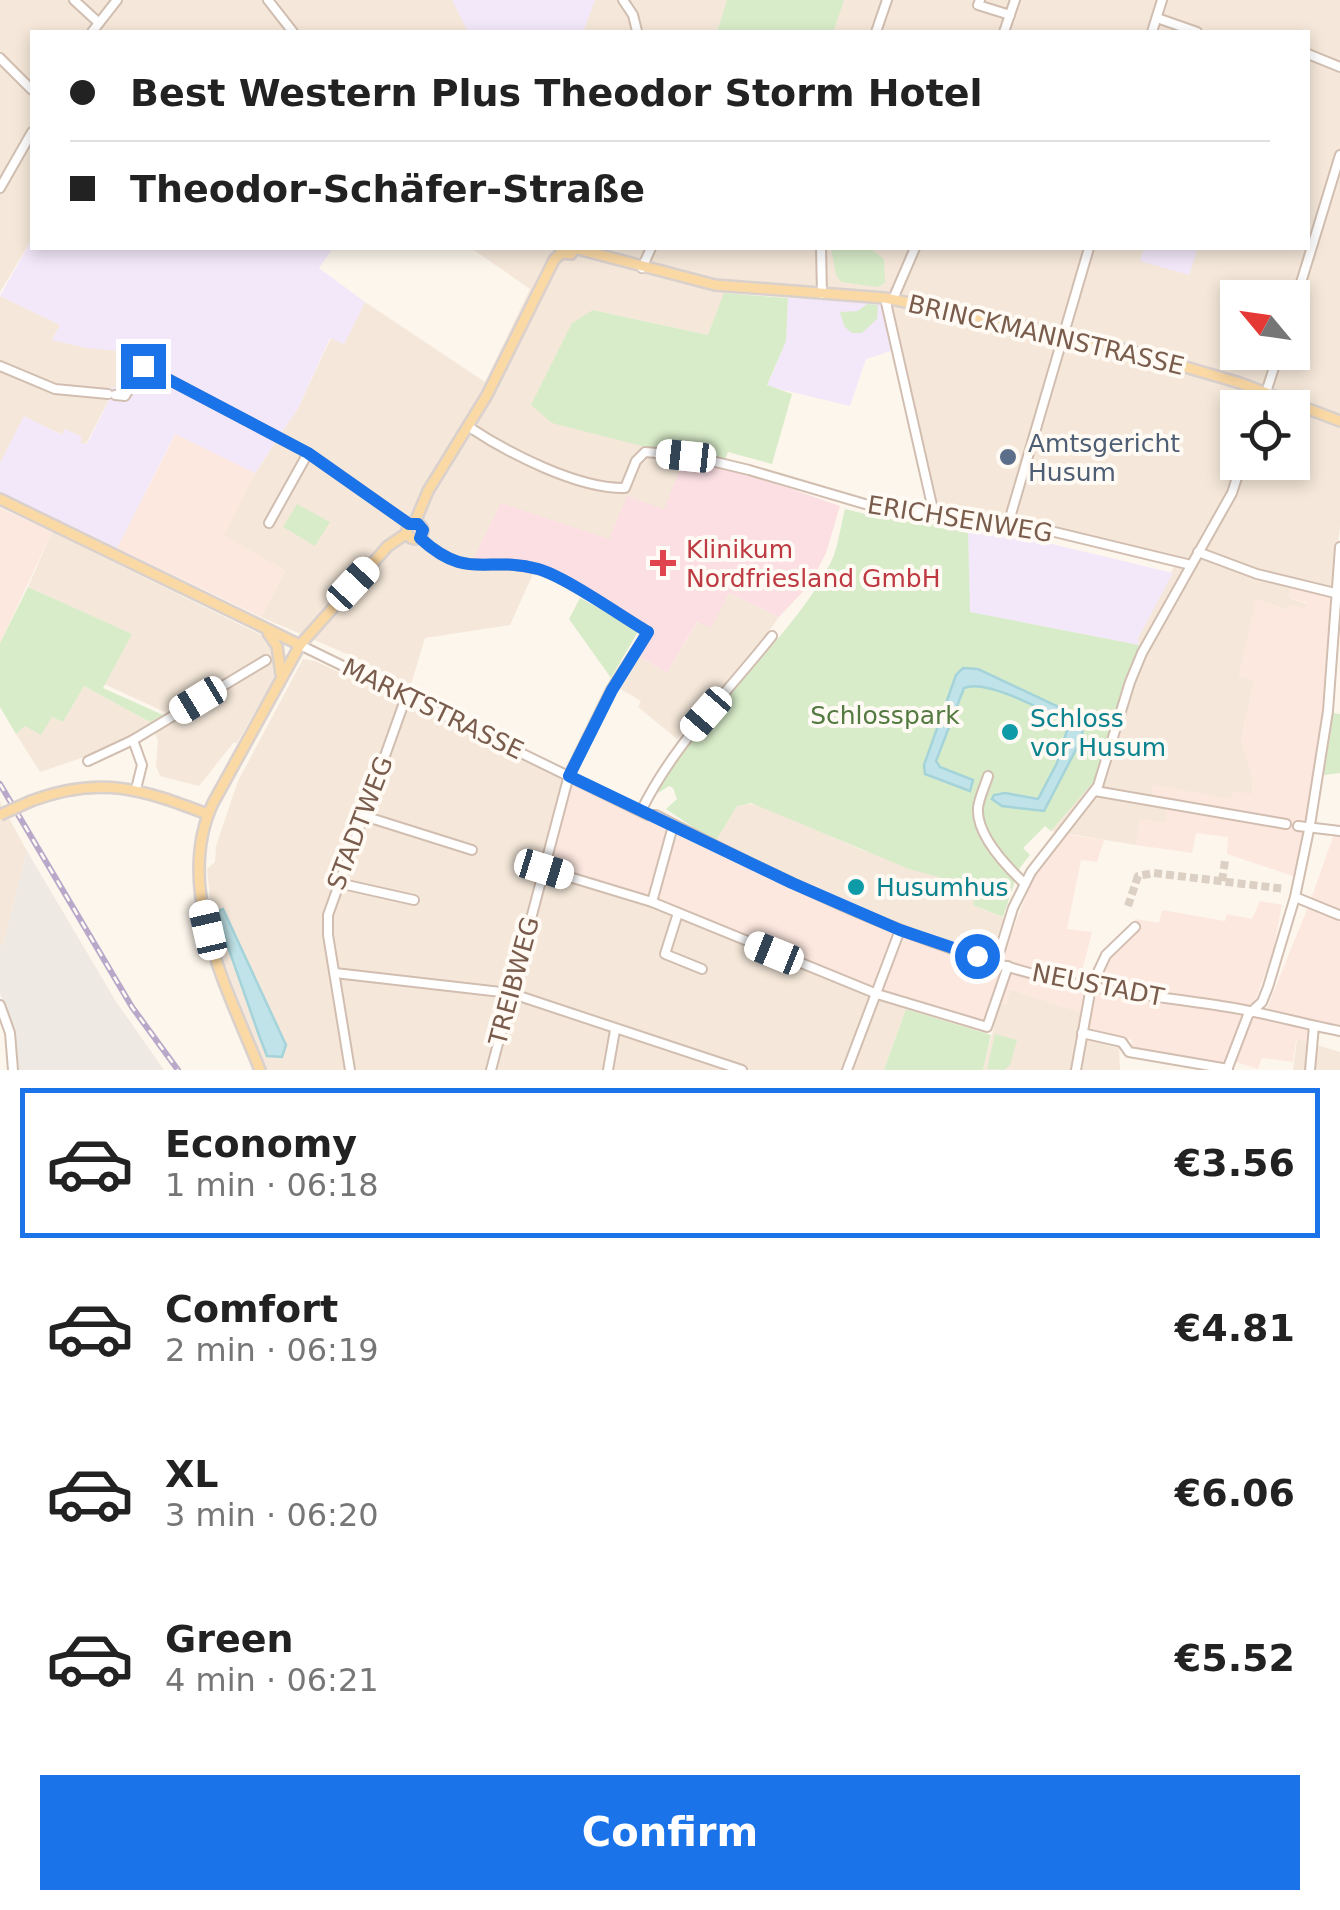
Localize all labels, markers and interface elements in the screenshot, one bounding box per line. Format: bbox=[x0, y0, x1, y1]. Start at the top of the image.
text: Best Western Plus Theodor Storm Hotel bbox=[130, 71, 983, 115]
text: Theodor-Schäfer-Straße bbox=[130, 167, 645, 211]
north arrow bbox=[1220, 280, 1310, 370]
map controls bbox=[1220, 280, 1310, 480]
street label: BRINCKMANNSTRASSE bbox=[905, 289, 1187, 381]
route end bbox=[121, 344, 166, 389]
button: locate bbox=[1220, 390, 1310, 480]
place label: Amtsgericht Husum bbox=[1028, 429, 1180, 487]
car bbox=[655, 438, 717, 474]
marker: Amtsgericht Husum bbox=[997, 446, 1019, 468]
street label: ERICHSENWEG bbox=[865, 490, 1055, 548]
place label: Klinikum Nordfriesland GmbH bbox=[686, 535, 940, 593]
marker: Klinikum Nordfriesland GmbH bbox=[650, 550, 676, 576]
car bbox=[322, 552, 384, 616]
street label: MARKTSTRASSE bbox=[338, 653, 528, 765]
car bbox=[165, 672, 231, 728]
car bbox=[675, 682, 737, 746]
park label: Schlosspark bbox=[810, 701, 960, 730]
place label: Schloss vor Husum bbox=[1030, 704, 1166, 762]
marker: Schloss vor Husum bbox=[999, 721, 1021, 743]
street label: STADTWEG bbox=[321, 752, 399, 894]
car bbox=[511, 846, 577, 892]
place label: Husumhus bbox=[876, 873, 1009, 902]
marker: Husumhus bbox=[845, 876, 867, 898]
car bbox=[187, 897, 229, 963]
street label: TREIBWEG bbox=[483, 914, 545, 1049]
car bbox=[741, 928, 807, 978]
route start bbox=[955, 934, 1000, 979]
street label: NEUSTADT bbox=[1030, 958, 1167, 1012]
icon: car bbox=[45, 1118, 135, 1208]
text: Economy bbox=[165, 1122, 357, 1166]
text: €3.56 bbox=[1175, 1141, 1295, 1185]
text: 1 min · 06:18 bbox=[165, 1166, 379, 1204]
icon: car bbox=[45, 1283, 135, 1373]
text: Comfort bbox=[165, 1287, 338, 1331]
text: €4.81 bbox=[1175, 1306, 1295, 1350]
text: 2 min · 06:19 bbox=[165, 1331, 379, 1369]
icon: car bbox=[45, 1448, 135, 1538]
text: XL bbox=[165, 1452, 219, 1496]
text: €6.06 bbox=[1175, 1471, 1295, 1515]
text: 3 min · 06:20 bbox=[165, 1496, 379, 1534]
icon: car bbox=[45, 1613, 135, 1703]
text: Green bbox=[165, 1617, 294, 1661]
text: €5.52 bbox=[1175, 1636, 1295, 1680]
text: 4 min · 06:21 bbox=[165, 1661, 379, 1699]
button: Confirm bbox=[40, 1775, 1300, 1890]

